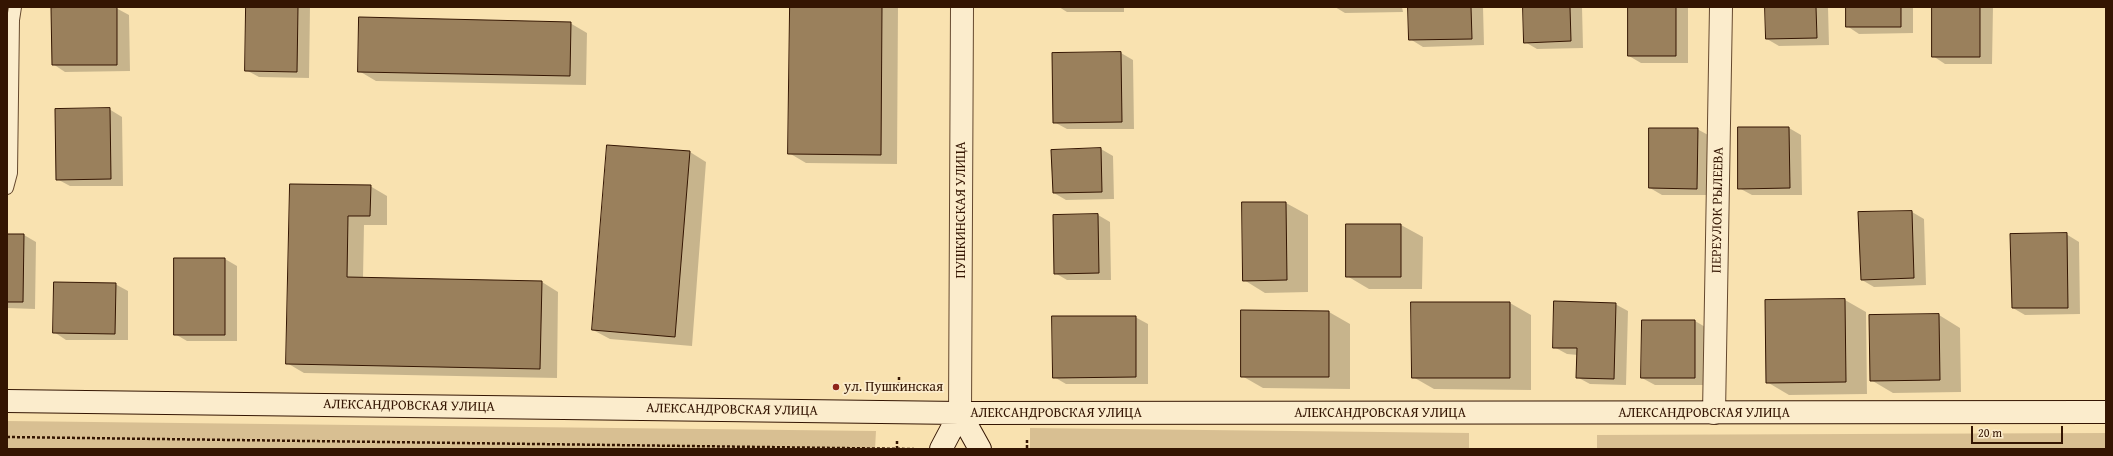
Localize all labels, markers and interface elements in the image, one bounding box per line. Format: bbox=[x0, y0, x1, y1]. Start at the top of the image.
street label: ПУШКИНСКАЯ УЛИЦА bbox=[953, 142, 969, 278]
street label: ПЕРЕУЛОК РЫЛЕЕВА bbox=[1709, 147, 1727, 273]
place label: ул. Пушкинская bbox=[844, 379, 943, 395]
marker: ул. Пушкинская bbox=[831, 382, 841, 392]
street label: АЛЕКСАНДРОВСКАЯ УЛИЦА bbox=[323, 396, 495, 416]
street label: АЛЕКСАНДРОВСКАЯ УЛИЦА bbox=[646, 400, 818, 420]
street label: АЛЕКСАНДРОВСКАЯ УЛИЦА bbox=[970, 405, 1142, 421]
street label: АЛЕКСАНДРОВСКАЯ УЛИЦА bbox=[1294, 405, 1466, 421]
street label: АЛЕКСАНДРОВСКАЯ УЛИЦА bbox=[1618, 405, 1790, 421]
scale bar bbox=[1973, 418, 2065, 444]
text: 20 m bbox=[1978, 424, 2002, 441]

